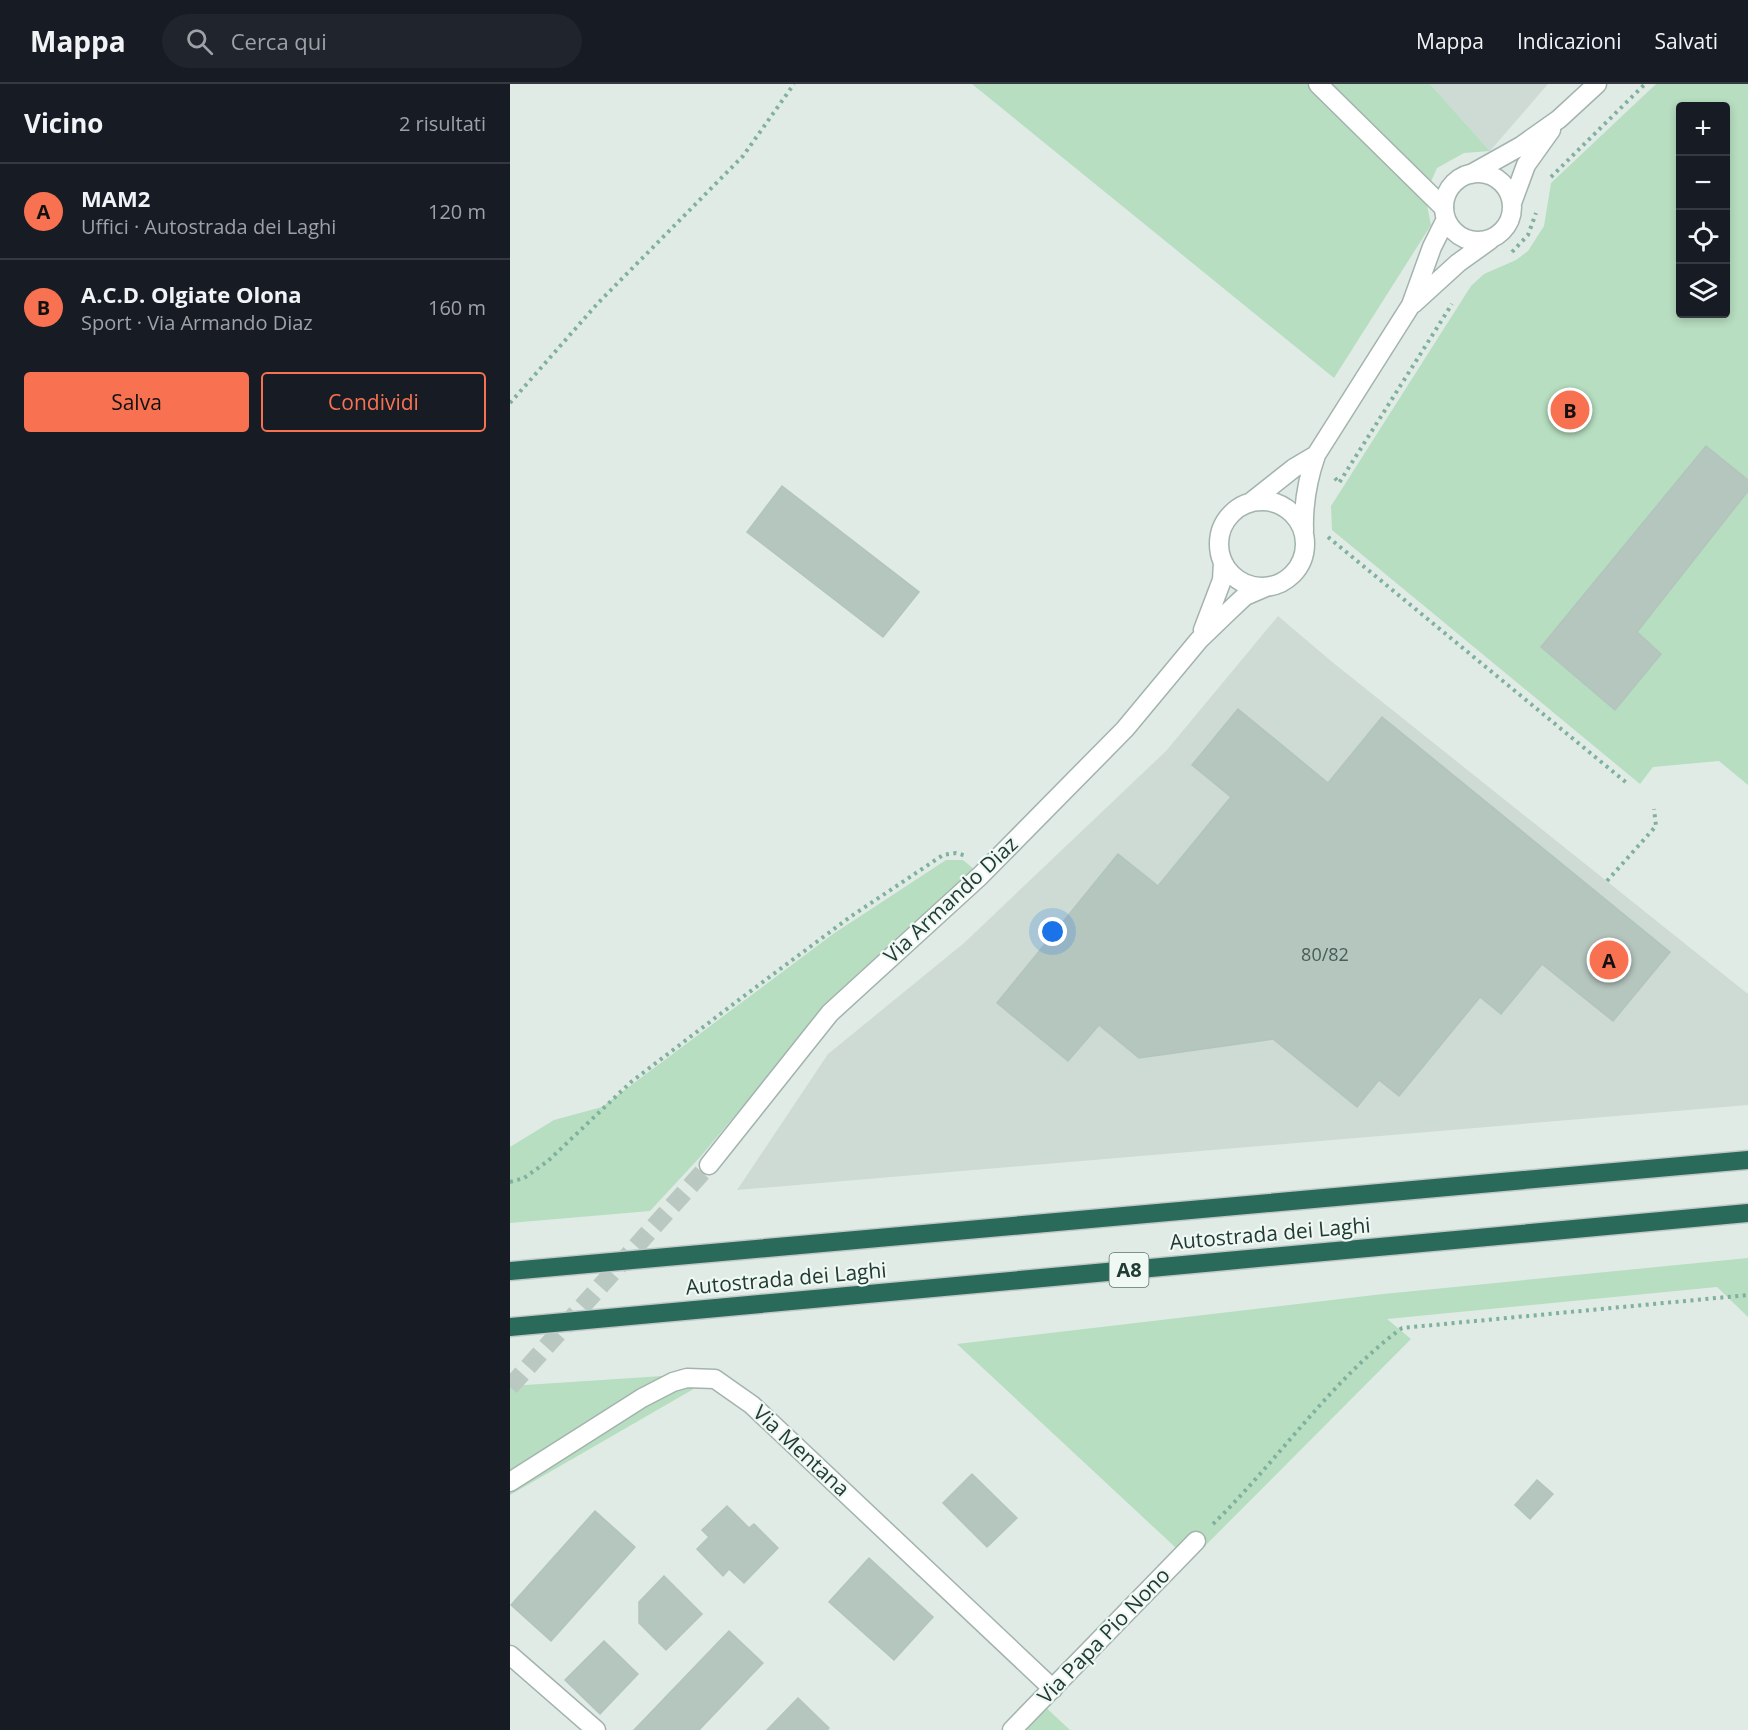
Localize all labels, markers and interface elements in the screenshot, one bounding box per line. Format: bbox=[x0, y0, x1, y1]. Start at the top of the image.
search box bbox=[162, 14, 582, 68]
text: Mappa bbox=[30, 22, 126, 60]
icon: search bbox=[183, 25, 216, 58]
text: Cerca qui bbox=[231, 26, 327, 56]
text: Mappa bbox=[1416, 27, 1484, 55]
text: Indicazioni bbox=[1517, 27, 1622, 55]
text: Salvati bbox=[1655, 27, 1718, 55]
map controls bbox=[1676, 102, 1730, 318]
button: + bbox=[1676, 102, 1730, 156]
text: Vicino bbox=[24, 105, 103, 141]
text: 2 risultati bbox=[399, 110, 486, 137]
button: − bbox=[1676, 156, 1730, 210]
text: MAM2 bbox=[81, 183, 150, 213]
text: A bbox=[37, 198, 50, 225]
text: 120 m bbox=[428, 198, 486, 225]
button: locate bbox=[1676, 210, 1730, 264]
text: Uffici · Autostrada dei Laghi bbox=[81, 213, 336, 240]
button: layers bbox=[1676, 264, 1730, 318]
text: A.C.D. Olgiate Olona bbox=[81, 279, 302, 309]
text: B bbox=[37, 294, 50, 321]
text: 160 m bbox=[428, 294, 486, 321]
text: Sport · Via Armando Diaz bbox=[81, 309, 313, 336]
button: Salva bbox=[24, 372, 249, 432]
button: Condividi bbox=[261, 372, 486, 432]
pin: B bbox=[1550, 388, 1590, 432]
street label: Via Armando Diaz bbox=[877, 830, 1024, 969]
your location bbox=[1038, 917, 1067, 946]
pin: A bbox=[1590, 938, 1628, 982]
house number: 80/82 bbox=[1301, 942, 1349, 966]
street label: Autostrada dei Laghi bbox=[1168, 1210, 1372, 1256]
road number: A8 bbox=[1110, 1253, 1148, 1287]
street label: Autostrada dei Laghi bbox=[684, 1255, 888, 1301]
street label: Via Mentana bbox=[747, 1398, 856, 1502]
street label: Via Papa Pio Nono bbox=[1031, 1561, 1176, 1709]

